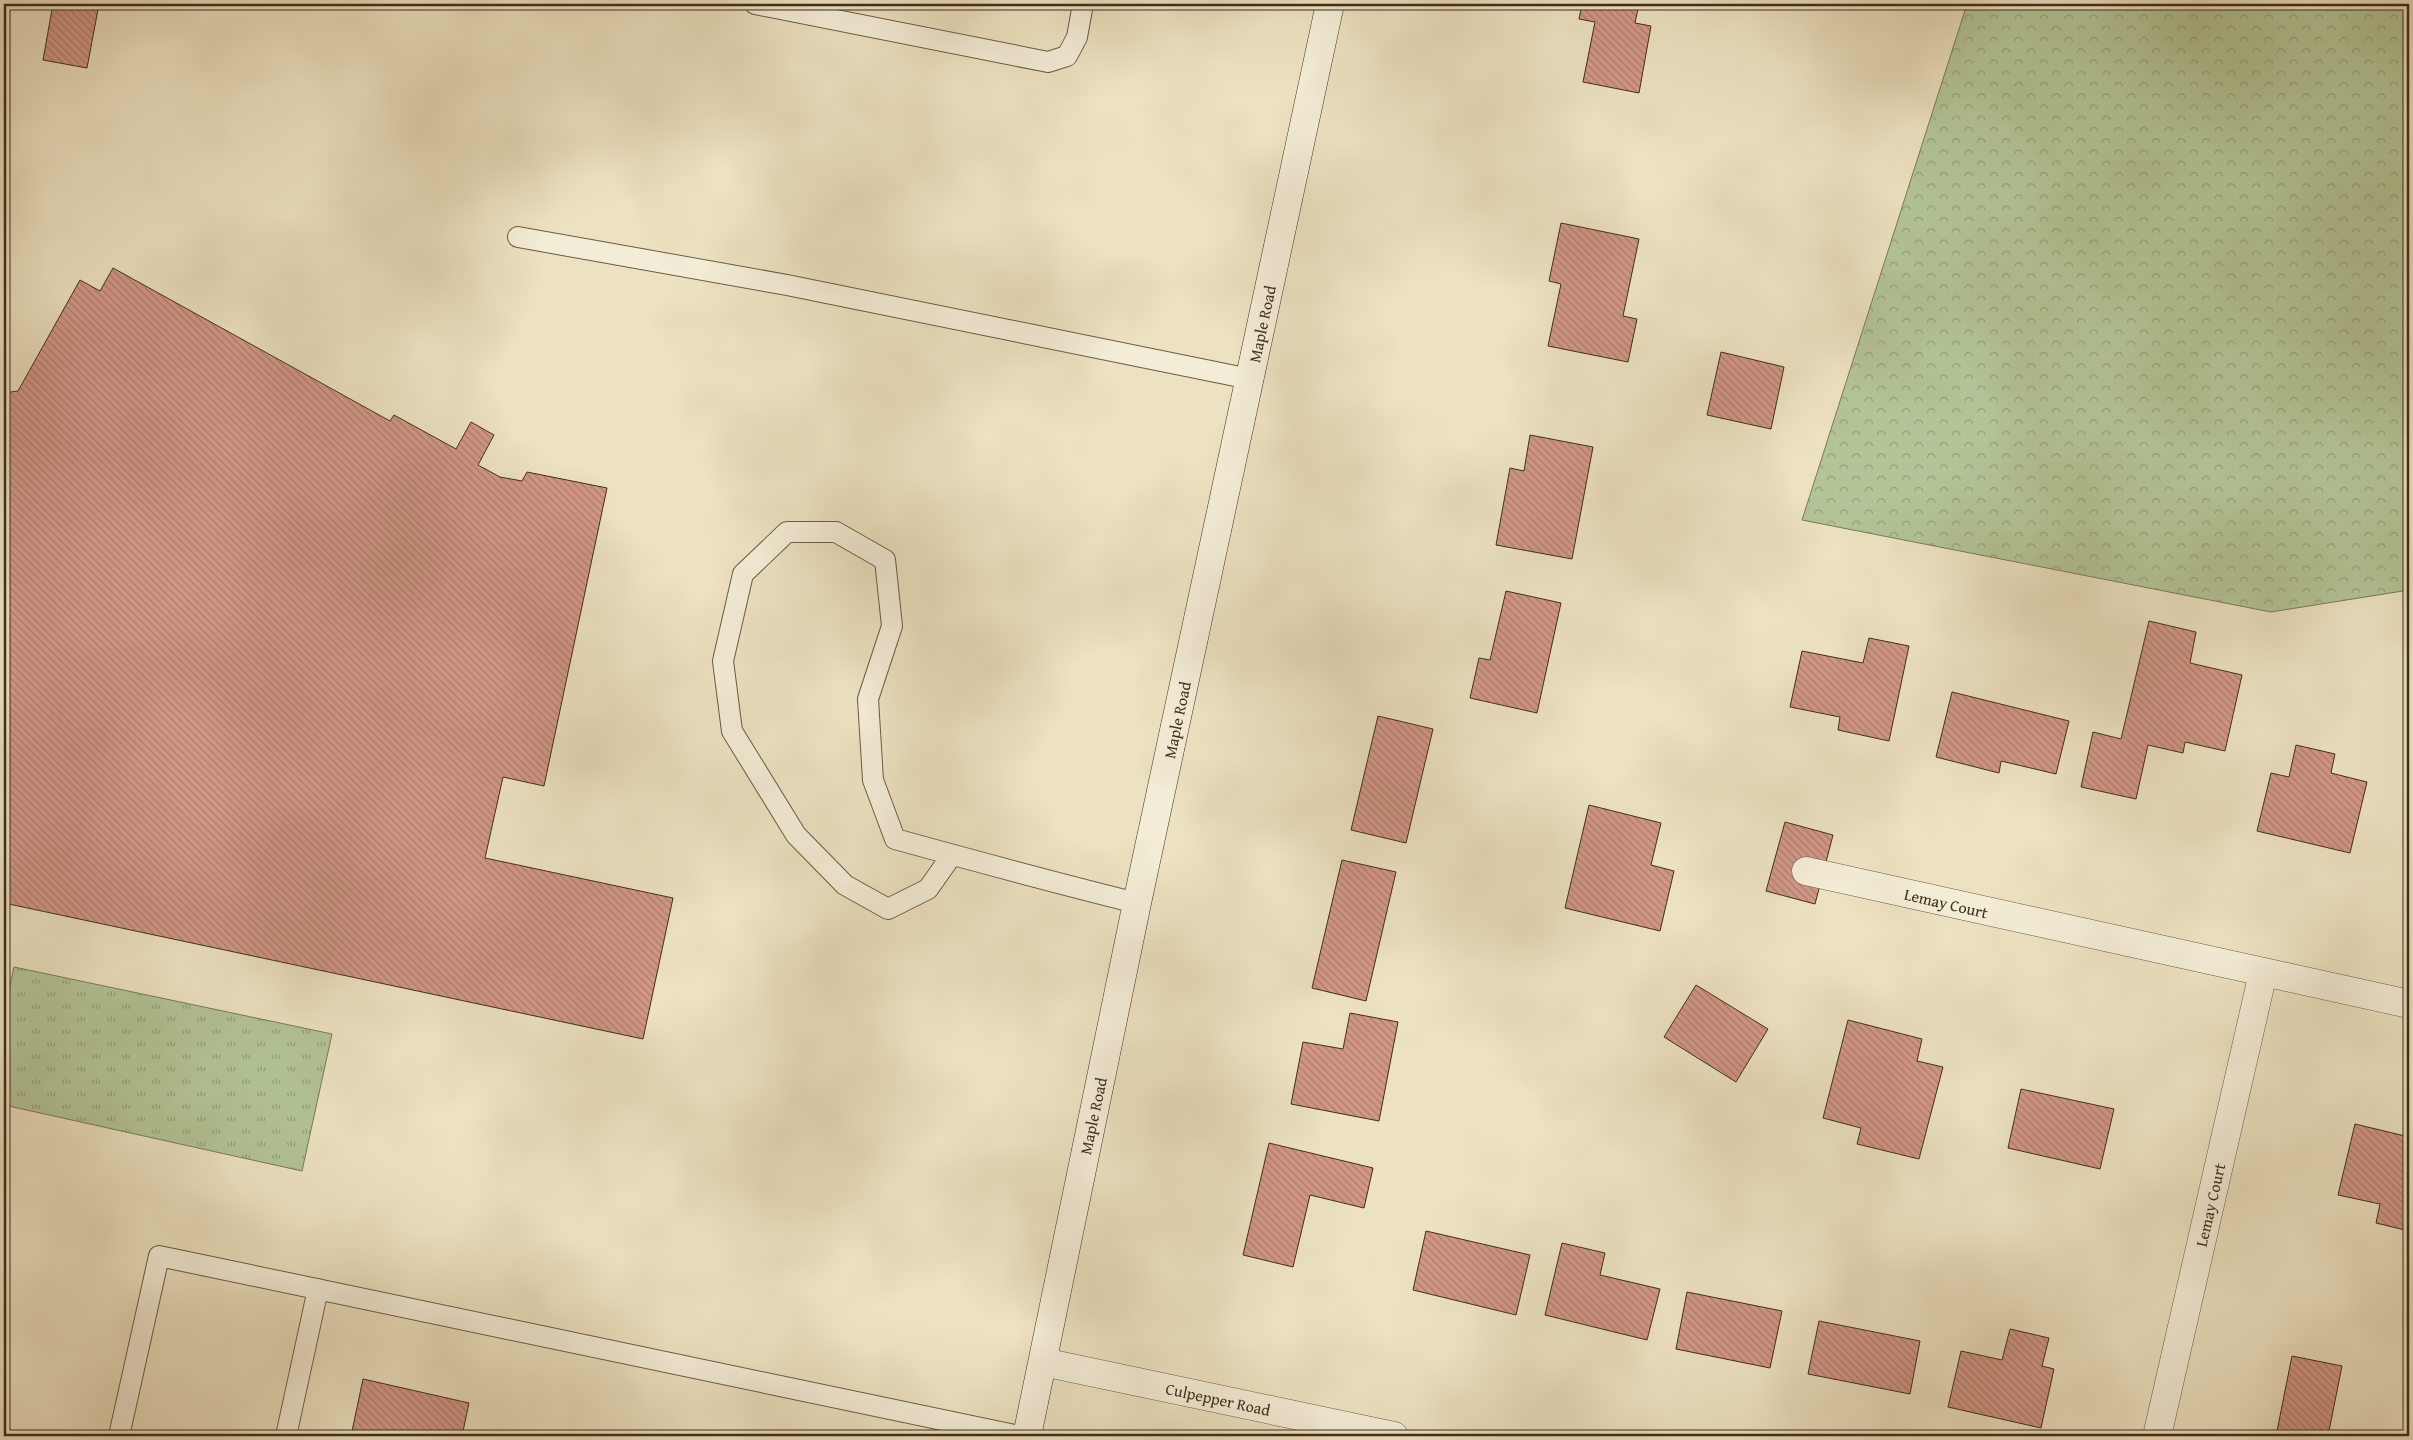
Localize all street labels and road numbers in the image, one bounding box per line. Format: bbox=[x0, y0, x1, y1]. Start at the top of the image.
street label: Maple Road bbox=[1242, 283, 1282, 365]
street label: Maple Road bbox=[1157, 679, 1197, 761]
street label: Lemay Court bbox=[1902, 882, 1991, 924]
street label: Maple Road bbox=[1073, 1075, 1113, 1157]
street label: Lemay Court bbox=[2189, 1160, 2231, 1249]
street label: Culpepper Road bbox=[1163, 1376, 1273, 1422]

